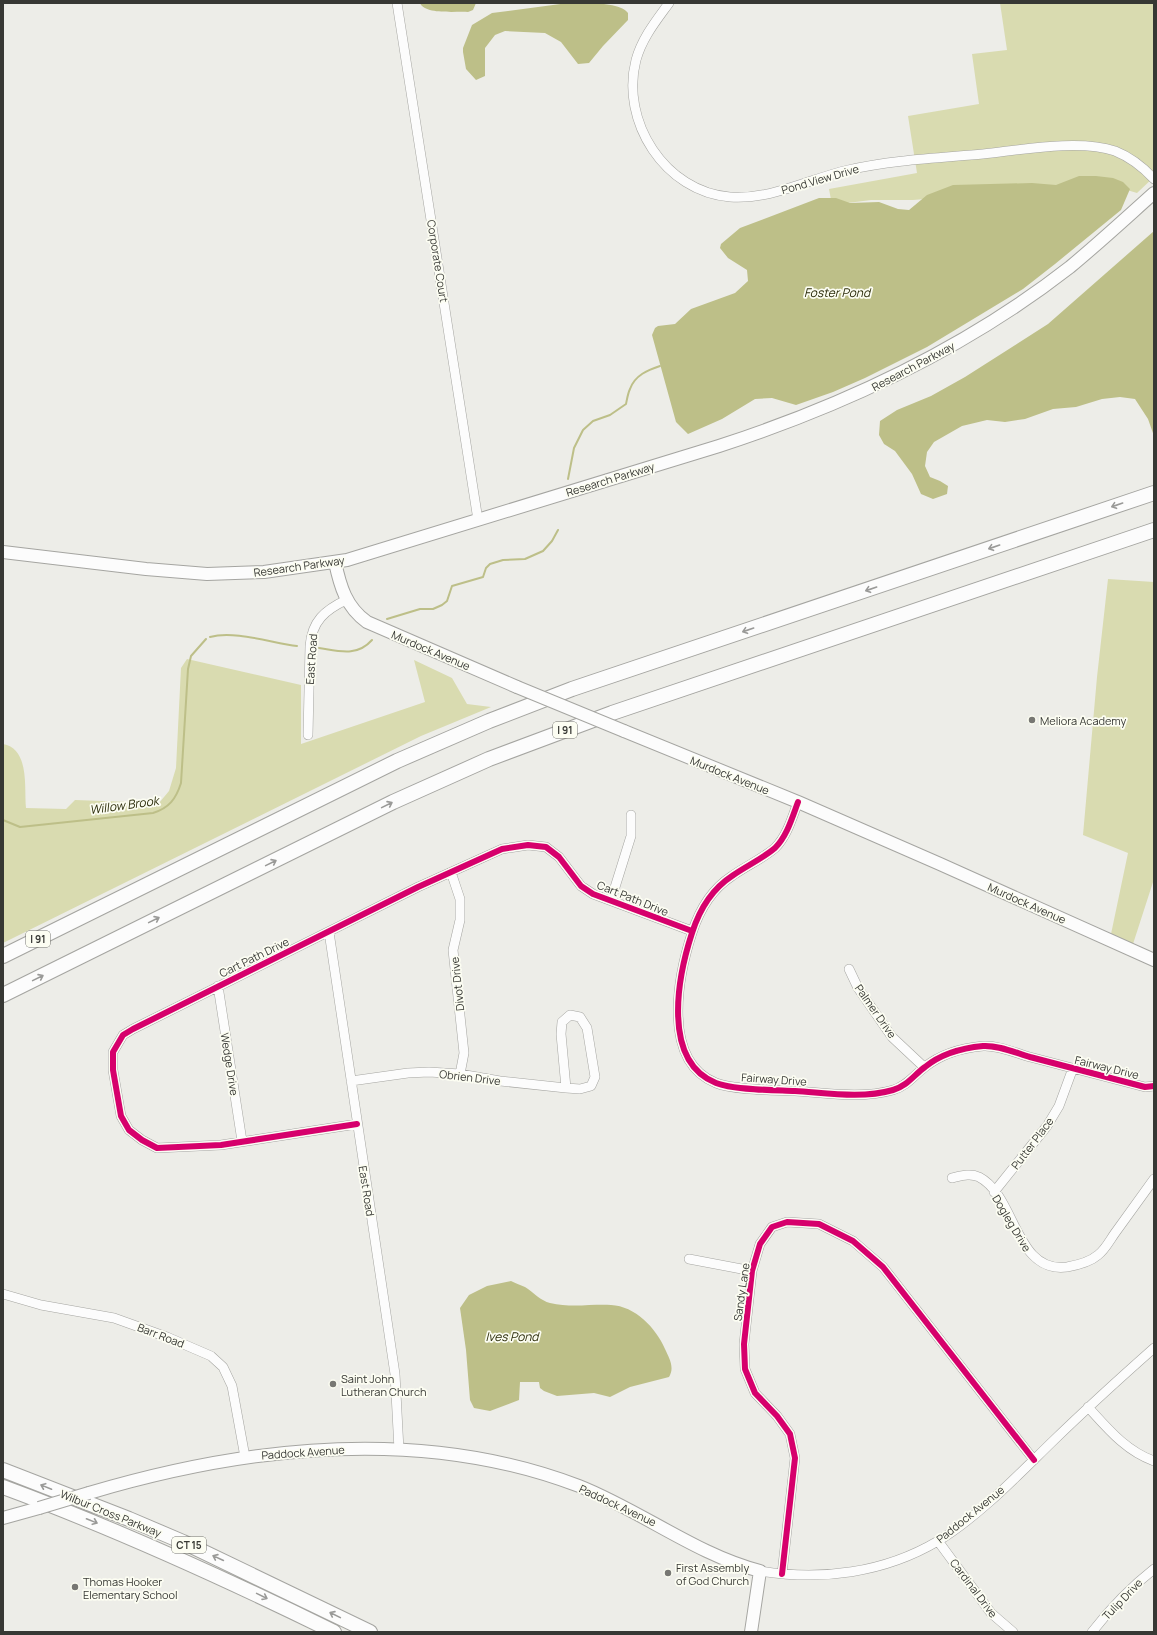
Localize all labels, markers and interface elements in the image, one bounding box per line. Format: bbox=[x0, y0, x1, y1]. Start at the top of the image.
street label: Pond View Drive bbox=[780, 161, 861, 197]
street label: Corporate Court bbox=[424, 219, 452, 303]
water label: Foster Pond bbox=[804, 284, 872, 301]
street label: Research Parkway bbox=[869, 338, 957, 394]
street label: Research Parkway bbox=[564, 458, 656, 500]
one-way arrow bbox=[1111, 502, 1123, 510]
one-way arrow bbox=[988, 544, 1001, 551]
street label: Research Parkway bbox=[252, 552, 346, 580]
one-way arrow bbox=[865, 585, 877, 593]
street label: Murdock Avenue bbox=[389, 627, 473, 674]
one-way arrow bbox=[741, 627, 754, 634]
street label: East Road bbox=[302, 633, 320, 685]
place label: Meliora Academy bbox=[1040, 713, 1126, 728]
marker: Meliora Academy bbox=[1027, 715, 1037, 725]
road number: I 91 bbox=[553, 722, 577, 738]
street label: Murdock Avenue bbox=[688, 752, 772, 798]
water label: Willow Brook bbox=[88, 791, 162, 818]
one-way arrow bbox=[381, 801, 393, 808]
one-way arrow bbox=[265, 858, 277, 866]
street label: Cart Path Drive bbox=[595, 877, 672, 919]
street label: Murdock Avenue bbox=[986, 879, 1069, 927]
one-way arrow bbox=[148, 916, 160, 923]
road number: I 91 bbox=[26, 931, 50, 947]
street label: Cart Path Drive bbox=[217, 933, 292, 980]
street label: Divot Drive bbox=[447, 956, 467, 1012]
one-way arrow bbox=[32, 974, 44, 981]
street label: Palmer Drive bbox=[852, 981, 900, 1041]
street label: Wedge Drive bbox=[218, 1031, 242, 1097]
street label: Fairway Drive bbox=[1073, 1052, 1141, 1082]
street label: Obrien Drive bbox=[438, 1066, 502, 1088]
street label: Fairway Drive bbox=[741, 1069, 808, 1089]
street label: Putter Place bbox=[1007, 1113, 1057, 1172]
street label: East Road bbox=[356, 1165, 378, 1217]
street label: Dogleg Drive bbox=[989, 1192, 1035, 1255]
street label: Sandy Lane bbox=[729, 1261, 753, 1322]
street label: Barr Road bbox=[135, 1319, 187, 1351]
water label: Ives Pond bbox=[486, 1328, 540, 1345]
place label: Saint John Lutheran Church bbox=[341, 1371, 427, 1399]
marker: Saint John Lutheran Church bbox=[328, 1379, 338, 1389]
street label: Paddock Avenue bbox=[261, 1442, 346, 1462]
street label: Paddock Avenue bbox=[577, 1481, 659, 1530]
one-way arrow bbox=[41, 1482, 53, 1490]
street label: Paddock Avenue bbox=[933, 1482, 1008, 1546]
street label: Wilbur Cross Parkway bbox=[58, 1486, 164, 1540]
one-way arrow bbox=[85, 1517, 97, 1525]
road number: CT 15 bbox=[172, 1537, 206, 1553]
one-way arrow bbox=[212, 1554, 224, 1561]
street label: Cardinal Drive bbox=[947, 1556, 1001, 1621]
place label: First Assembly of God Church bbox=[676, 1560, 749, 1588]
marker: First Assembly of God Church bbox=[663, 1568, 673, 1578]
place label: Thomas Hooker Elementary School bbox=[83, 1574, 178, 1602]
street label: Tulip Drive bbox=[1099, 1575, 1146, 1623]
marker: Thomas Hooker Elementary School bbox=[70, 1582, 80, 1592]
one-way arrow bbox=[255, 1593, 267, 1600]
one-way arrow bbox=[329, 1611, 341, 1618]

